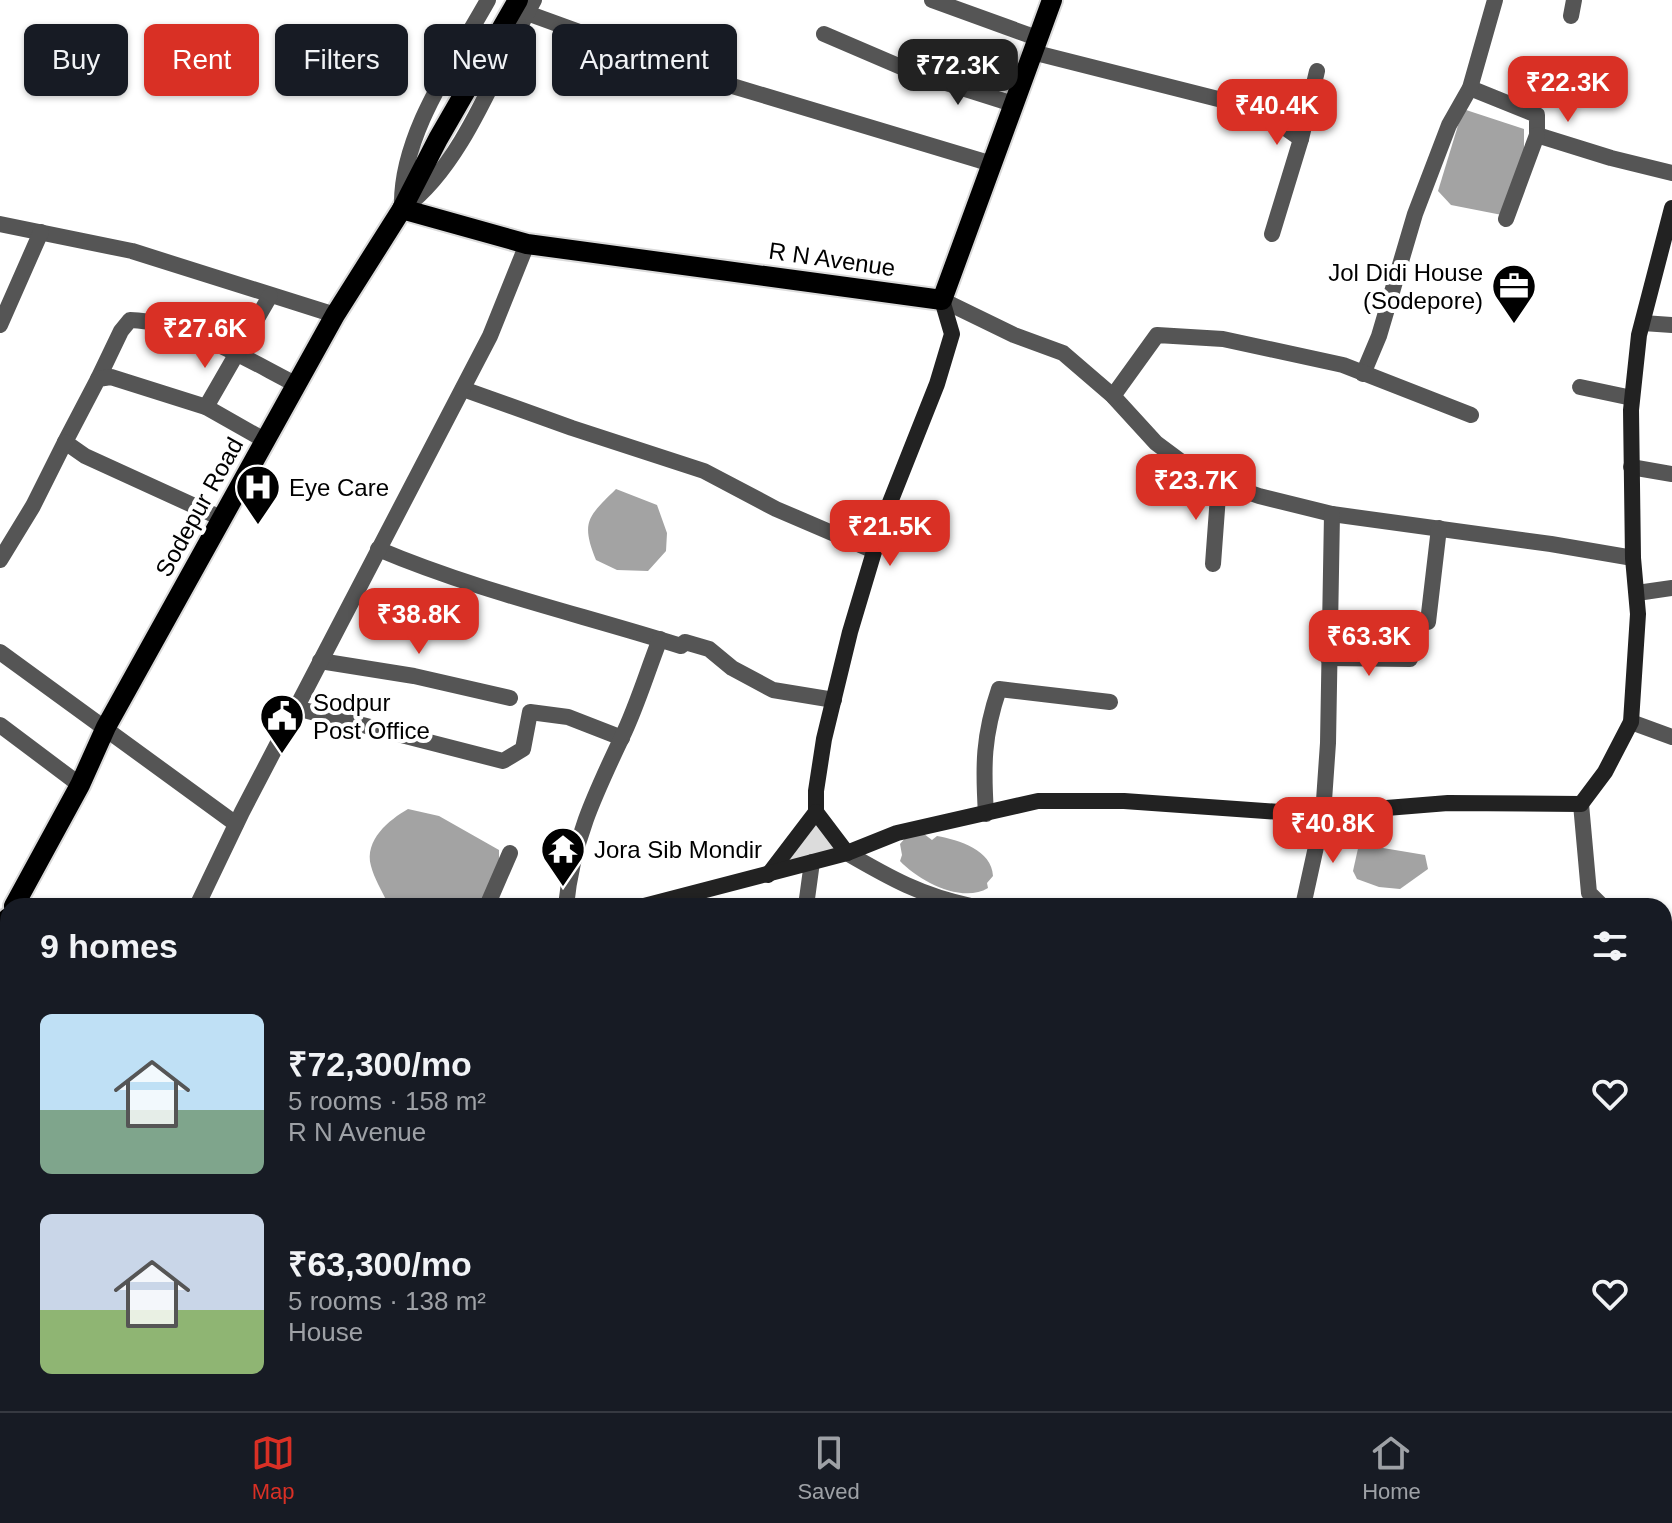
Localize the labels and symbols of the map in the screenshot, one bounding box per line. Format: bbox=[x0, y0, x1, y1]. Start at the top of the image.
pin: ₹72.3K bbox=[893, 39, 1023, 107]
pin: ₹22.3K bbox=[1503, 56, 1633, 124]
pin: ₹40.4K bbox=[1212, 79, 1342, 147]
street label: R N Avenue bbox=[767, 237, 897, 281]
place label: Jol Didi House (Sodepore) bbox=[1328, 259, 1483, 314]
office icon: Jol Didi House (Sodepore) bbox=[1490, 262, 1538, 325]
pin: ₹27.6K bbox=[140, 302, 270, 370]
street label: Sodepur Road bbox=[150, 433, 248, 581]
pin: ₹23.7K bbox=[1131, 454, 1261, 522]
hospital icon: Eye Care bbox=[234, 463, 282, 526]
place label: Eye Care bbox=[289, 474, 389, 501]
pin: ₹21.5K bbox=[825, 500, 955, 568]
pin: ₹38.8K bbox=[354, 588, 484, 656]
pin: ₹63.3K bbox=[1304, 610, 1434, 678]
place label: Sodpur Post Office bbox=[313, 689, 430, 744]
public building icon: Sodpur Post Office bbox=[258, 692, 306, 755]
pin: ₹40.8K bbox=[1268, 797, 1398, 865]
temple icon: Jora Sib Mondir bbox=[539, 825, 587, 888]
place label: Jora Sib Mondir bbox=[594, 836, 762, 863]

